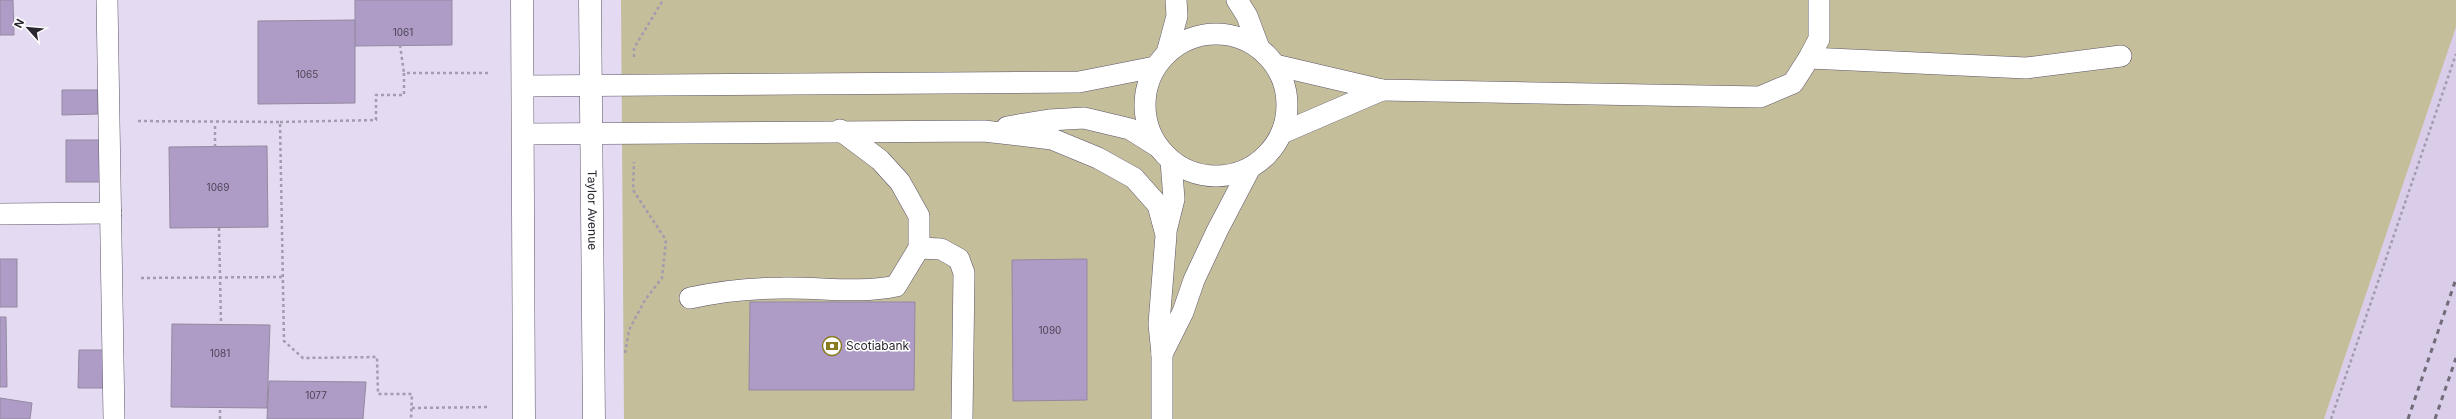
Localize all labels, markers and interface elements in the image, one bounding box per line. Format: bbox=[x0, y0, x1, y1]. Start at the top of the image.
north arrow bbox=[8, 8, 48, 48]
text: N bbox=[11, 17, 27, 30]
house number: 1061 bbox=[393, 26, 413, 38]
house number: 1065 bbox=[296, 68, 318, 80]
street label: Taylor Avenue bbox=[585, 170, 600, 250]
house number: 1069 bbox=[207, 181, 229, 193]
house number: 1090 bbox=[1039, 324, 1061, 336]
bank icon: Scotiabank bbox=[821, 335, 843, 357]
place label: Scotiabank bbox=[846, 338, 910, 353]
house number: 1081 bbox=[210, 347, 230, 359]
house number: 1077 bbox=[305, 389, 327, 401]

